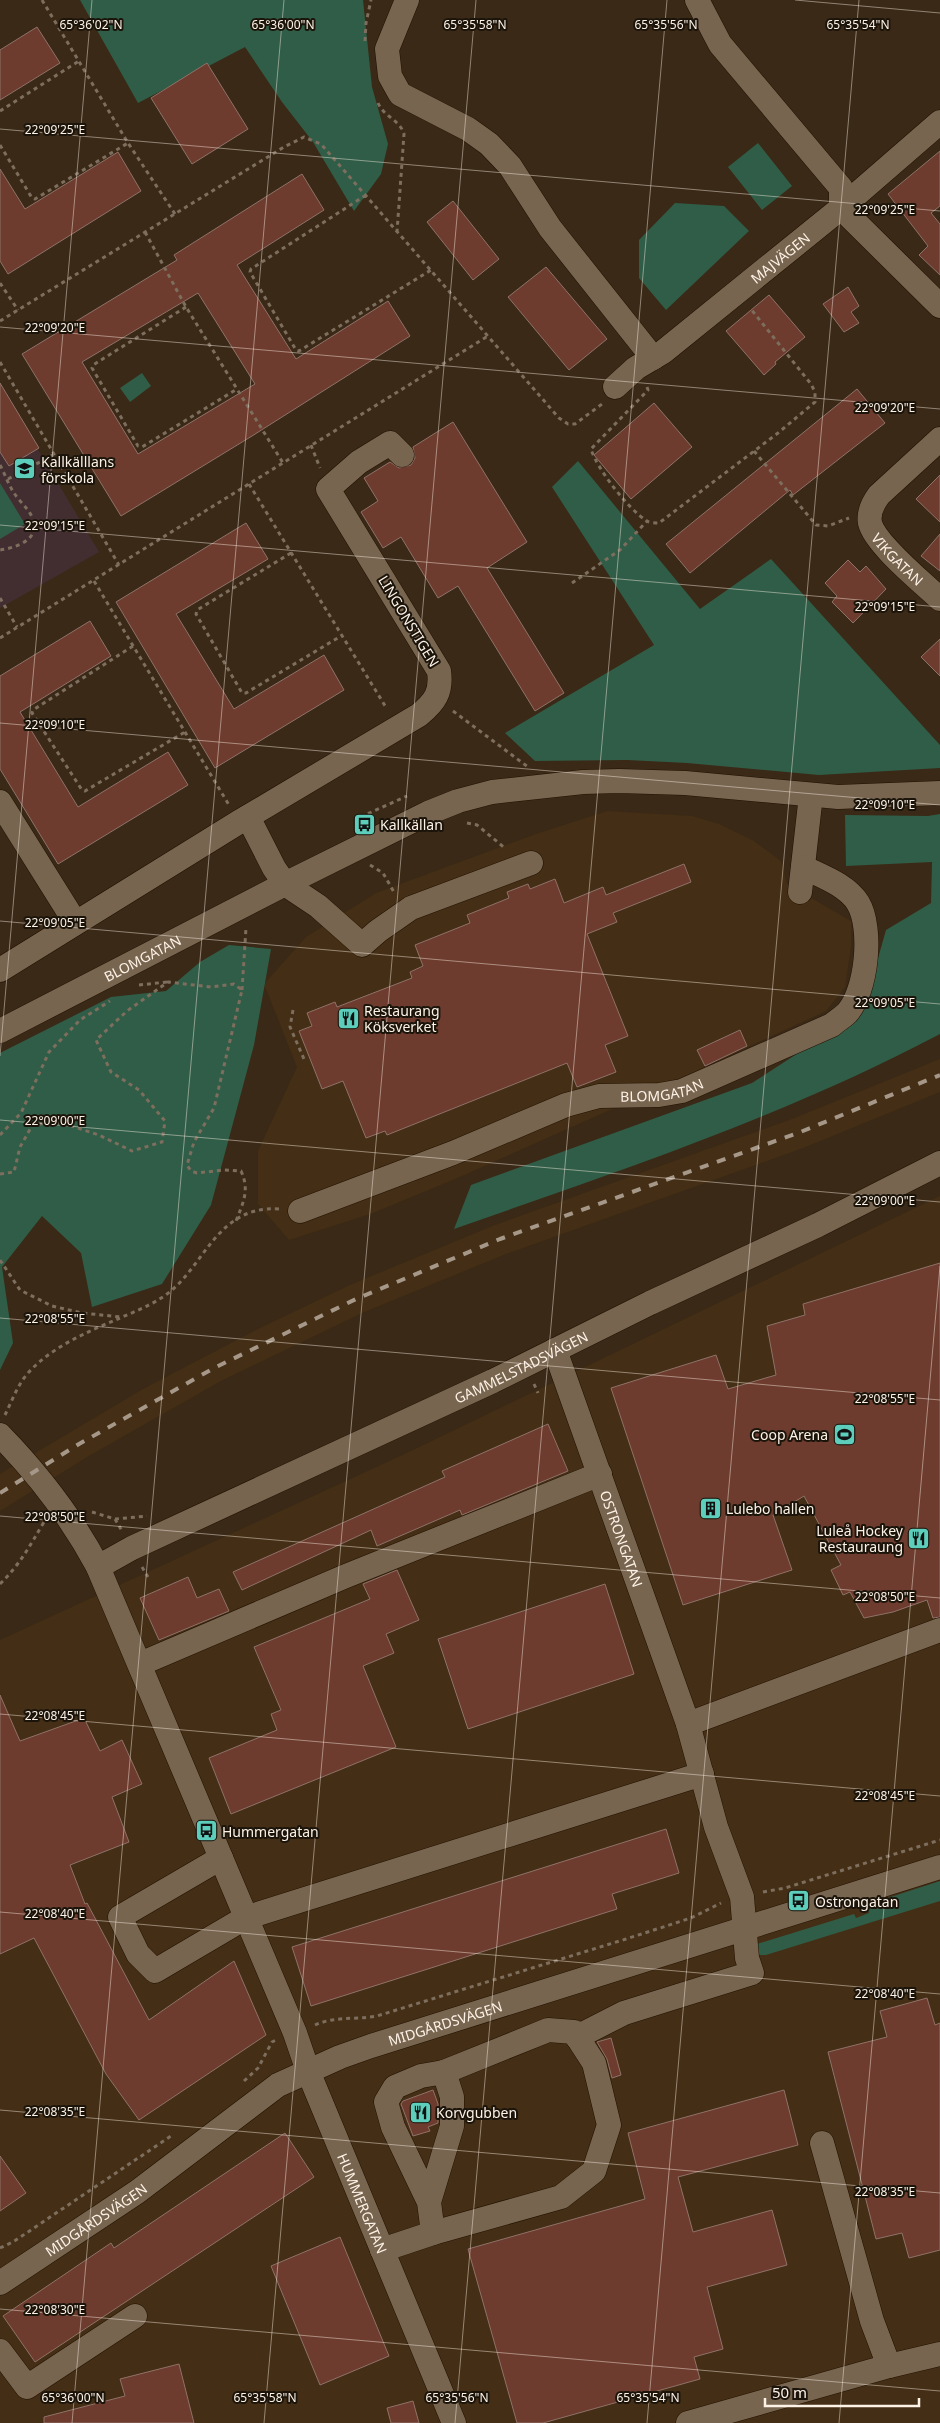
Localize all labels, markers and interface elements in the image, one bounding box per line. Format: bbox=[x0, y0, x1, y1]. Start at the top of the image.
text: 65°36'02"N bbox=[59, 16, 123, 33]
text: 65°36'00"N bbox=[251, 16, 315, 33]
text: 65°35'58"N bbox=[443, 16, 507, 33]
text: 65°35'56"N bbox=[634, 16, 698, 33]
text: 65°35'54"N bbox=[826, 16, 890, 33]
text: 22°09'25"E bbox=[25, 121, 85, 138]
text: 22°09'25"E bbox=[855, 201, 915, 218]
street label: MAJVÄGEN bbox=[746, 228, 814, 287]
text: 22°09'20"E bbox=[25, 319, 85, 336]
text: 22°09'20"E bbox=[855, 399, 915, 416]
place label: Kallkälllans förskola bbox=[41, 452, 114, 487]
school or university icon: Kallkälllans förskola bbox=[13, 457, 37, 481]
text: 22°09'15"E bbox=[25, 517, 85, 534]
street label: VIKGATAN bbox=[868, 529, 928, 589]
street label: LINGONSTIGEN bbox=[374, 572, 444, 670]
text: 22°09'15"E bbox=[855, 598, 915, 615]
text: 22°09'10"E bbox=[25, 716, 85, 733]
text: 22°09'10"E bbox=[855, 796, 915, 813]
bus stop icon: Kallkällan bbox=[352, 812, 376, 836]
place label: Kallkällan bbox=[380, 815, 443, 834]
text: 22°09'05"E bbox=[25, 914, 85, 931]
street label: BLOMGATAN bbox=[100, 930, 184, 985]
text: 22°09'05"E bbox=[855, 994, 915, 1011]
place label: Restaurang Köksverket bbox=[364, 1001, 440, 1036]
restaurant icon: Restaurang Köksverket bbox=[336, 1006, 360, 1030]
street label: BLOMGATAN bbox=[620, 1073, 706, 1105]
text: 22°09'00"E bbox=[25, 1112, 85, 1129]
text: 22°09'00"E bbox=[855, 1192, 915, 1209]
text: 22°08'55"E bbox=[25, 1310, 85, 1327]
street label: GAMMELSTADSVÄGEN bbox=[451, 1326, 591, 1407]
text: 22°08'55"E bbox=[855, 1390, 915, 1407]
sports icon: Coop Arena bbox=[832, 1422, 856, 1446]
place label: Coop Arena bbox=[751, 1425, 828, 1444]
street label: OSTRONGATAN bbox=[596, 1488, 648, 1589]
building icon: Lulebo hallen bbox=[698, 1496, 722, 1520]
place label: Lulebo hallen bbox=[726, 1499, 815, 1518]
text: 22°08'50"E bbox=[25, 1508, 85, 1525]
place label: Luleå Hockey Restauraung bbox=[816, 1521, 904, 1556]
restaurant icon: Luleå Hockey Restauraung bbox=[907, 1526, 931, 1550]
text: 22°08'50"E bbox=[855, 1588, 915, 1605]
text: 22°08'45"E bbox=[25, 1707, 85, 1724]
text: 22°08'45"E bbox=[855, 1787, 915, 1804]
bus stop icon: Hummergatan bbox=[194, 1819, 218, 1843]
place label: Hummergatan bbox=[222, 1822, 319, 1841]
bus stop icon: Ostrongatan bbox=[787, 1889, 811, 1913]
place label: Ostrongatan bbox=[815, 1892, 898, 1911]
text: 22°08'40"E bbox=[25, 1905, 85, 1922]
text: 22°08'40"E bbox=[855, 1985, 915, 2002]
street label: MIDGÅRDSVÄGEN bbox=[386, 1996, 504, 2050]
restaurant icon: Korvgubben bbox=[408, 2100, 432, 2124]
text: 22°08'35"E bbox=[25, 2103, 85, 2120]
place label: Korvgubben bbox=[436, 2103, 517, 2122]
street label: HUMMERGATAN bbox=[333, 2150, 392, 2256]
street label: MIDGÅRDSVÄGEN bbox=[41, 2178, 151, 2260]
text: 22°08'35"E bbox=[855, 2183, 915, 2200]
text: 22°08'30"E bbox=[25, 2301, 85, 2318]
scale bar bbox=[765, 2376, 919, 2408]
text: 50 m bbox=[772, 2382, 807, 2402]
text: 65°36'00"N bbox=[41, 2389, 105, 2406]
text: 65°35'58"N bbox=[233, 2389, 297, 2406]
text: 65°35'56"N bbox=[425, 2389, 489, 2406]
text: 65°35'54"N bbox=[616, 2389, 680, 2406]

